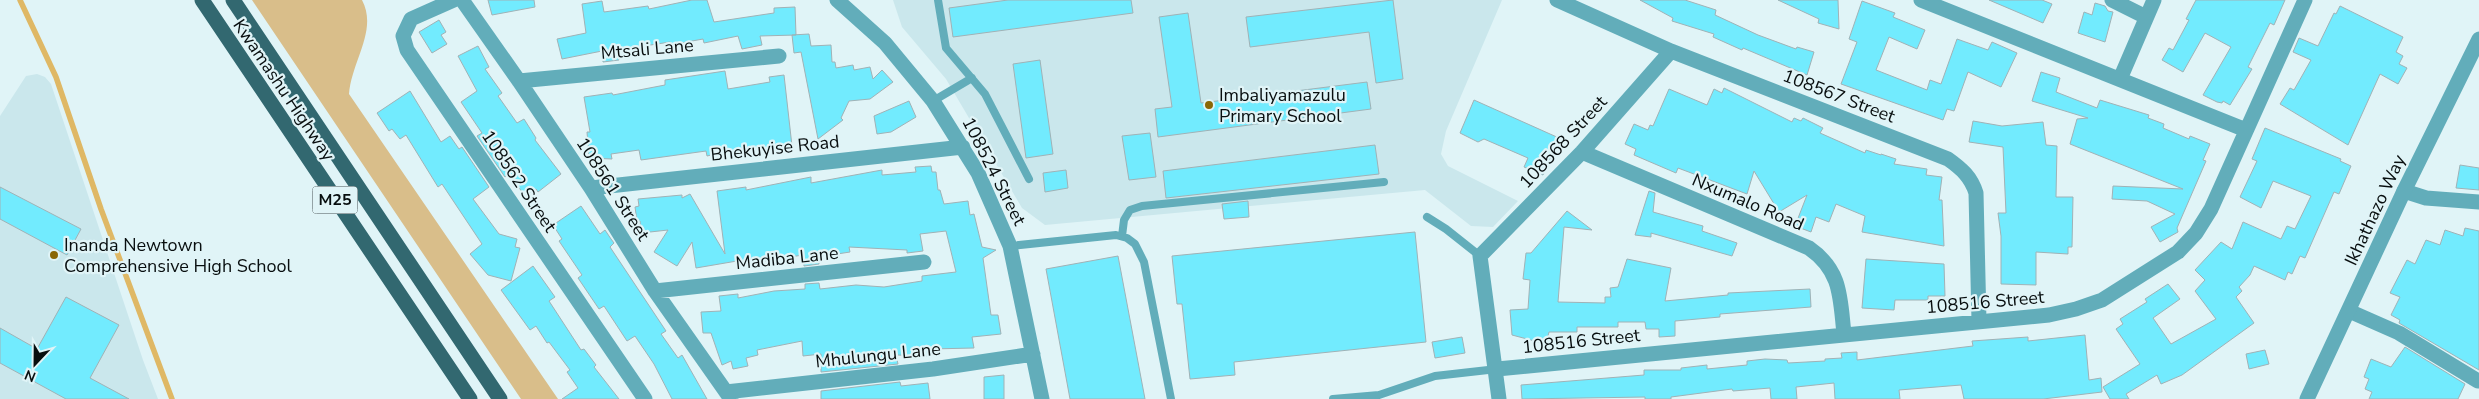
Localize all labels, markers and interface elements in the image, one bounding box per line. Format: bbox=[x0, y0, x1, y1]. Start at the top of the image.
street label: Kwamashu Highway bbox=[228, 14, 341, 166]
street label: Mtsali Lane bbox=[600, 33, 694, 65]
street label: 108567 Street bbox=[1779, 64, 1899, 129]
place label: Imbaliyamazulu Primary School bbox=[1219, 83, 1346, 128]
street label: 108568 Street bbox=[1514, 90, 1613, 194]
marker: Imbaliyamazulu Primary School bbox=[1203, 99, 1215, 111]
street label: 108524 Street bbox=[956, 113, 1032, 230]
street label: 108562 Street bbox=[476, 125, 562, 237]
street label: Bhekuyise Road bbox=[709, 129, 841, 167]
street label: 108561 Street bbox=[571, 133, 656, 246]
street label: Ikhathazo Way bbox=[2339, 150, 2411, 269]
street label: Nxumalo Road bbox=[1688, 168, 1808, 236]
road number: M25 bbox=[312, 186, 358, 214]
place label: Inanda Newtown Comprehensive High School bbox=[64, 233, 292, 278]
street label: Madiba Lane bbox=[734, 241, 840, 275]
marker: Inanda Newtown Comprehensive High School bbox=[48, 249, 60, 261]
street label: 108516 Street bbox=[1925, 285, 2046, 319]
street label: 108516 Street bbox=[1521, 323, 1642, 359]
street label: Mhulungu Lane bbox=[814, 336, 942, 374]
north arrow bbox=[10, 339, 60, 389]
text: N bbox=[22, 365, 39, 386]

